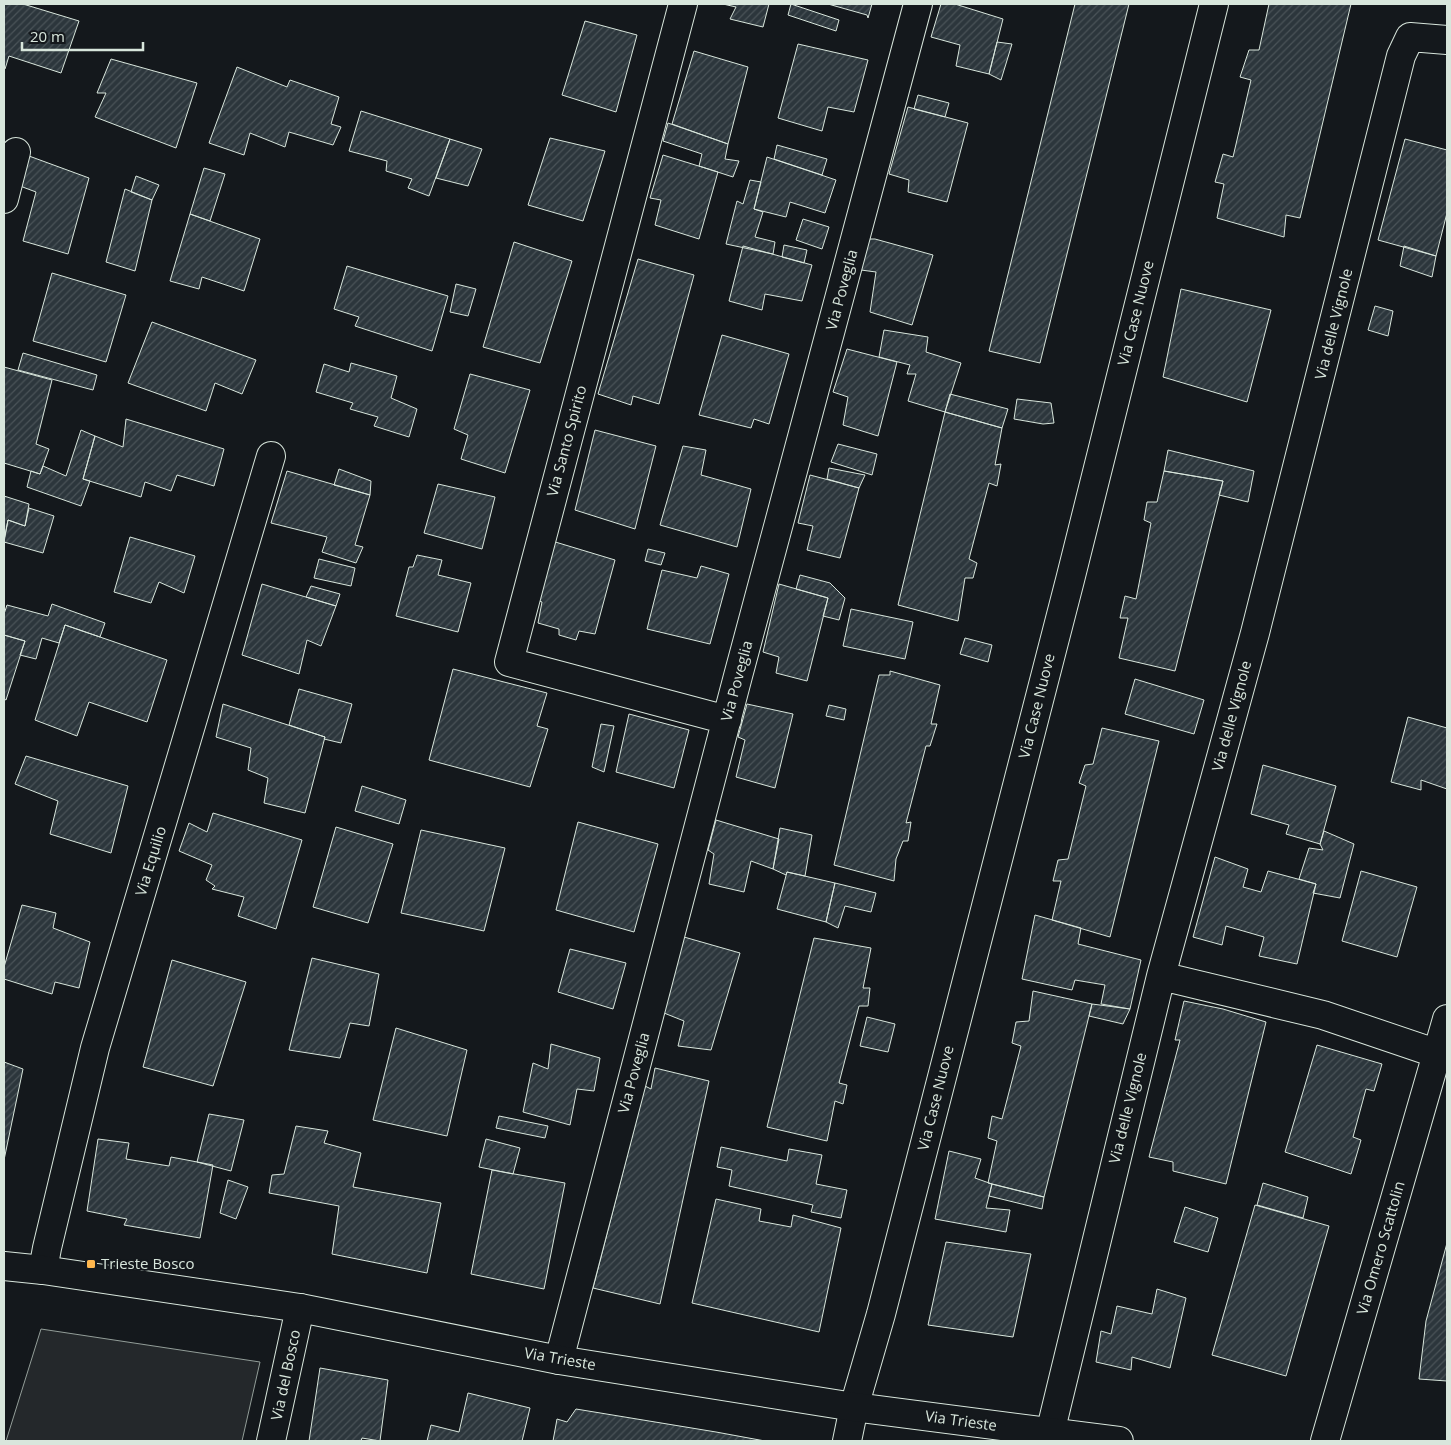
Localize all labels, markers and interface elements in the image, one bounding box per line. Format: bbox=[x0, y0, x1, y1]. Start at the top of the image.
scale bar bbox=[22, 20, 144, 52]
text: 20 m bbox=[30, 26, 65, 46]
street label: Via Poveglia bbox=[821, 247, 861, 332]
street label: Via Case Nuove bbox=[1112, 258, 1158, 367]
street label: Via delle Vignole bbox=[1310, 266, 1356, 381]
street label: Via Santo Spirito bbox=[542, 383, 591, 499]
street label: Via Poveglia bbox=[716, 638, 756, 723]
street label: Via Case Nuove bbox=[1013, 651, 1059, 760]
street label: Via delle Vignole bbox=[1207, 658, 1255, 773]
street label: Via Equilio bbox=[130, 823, 170, 898]
street label: Via Poveglia bbox=[613, 1030, 653, 1115]
street label: Via Case Nuove bbox=[912, 1043, 958, 1152]
street label: Via delle Vignole bbox=[1104, 1050, 1150, 1165]
street label: Via Omero Scattolin bbox=[1351, 1179, 1409, 1317]
place label: Trieste Bosco bbox=[101, 1253, 195, 1273]
marker: Trieste Bosco bbox=[85, 1258, 97, 1270]
street label: Via del Bosco bbox=[266, 1328, 304, 1422]
street label: Via Trieste bbox=[523, 1342, 598, 1374]
street label: Via Trieste bbox=[924, 1405, 998, 1435]

